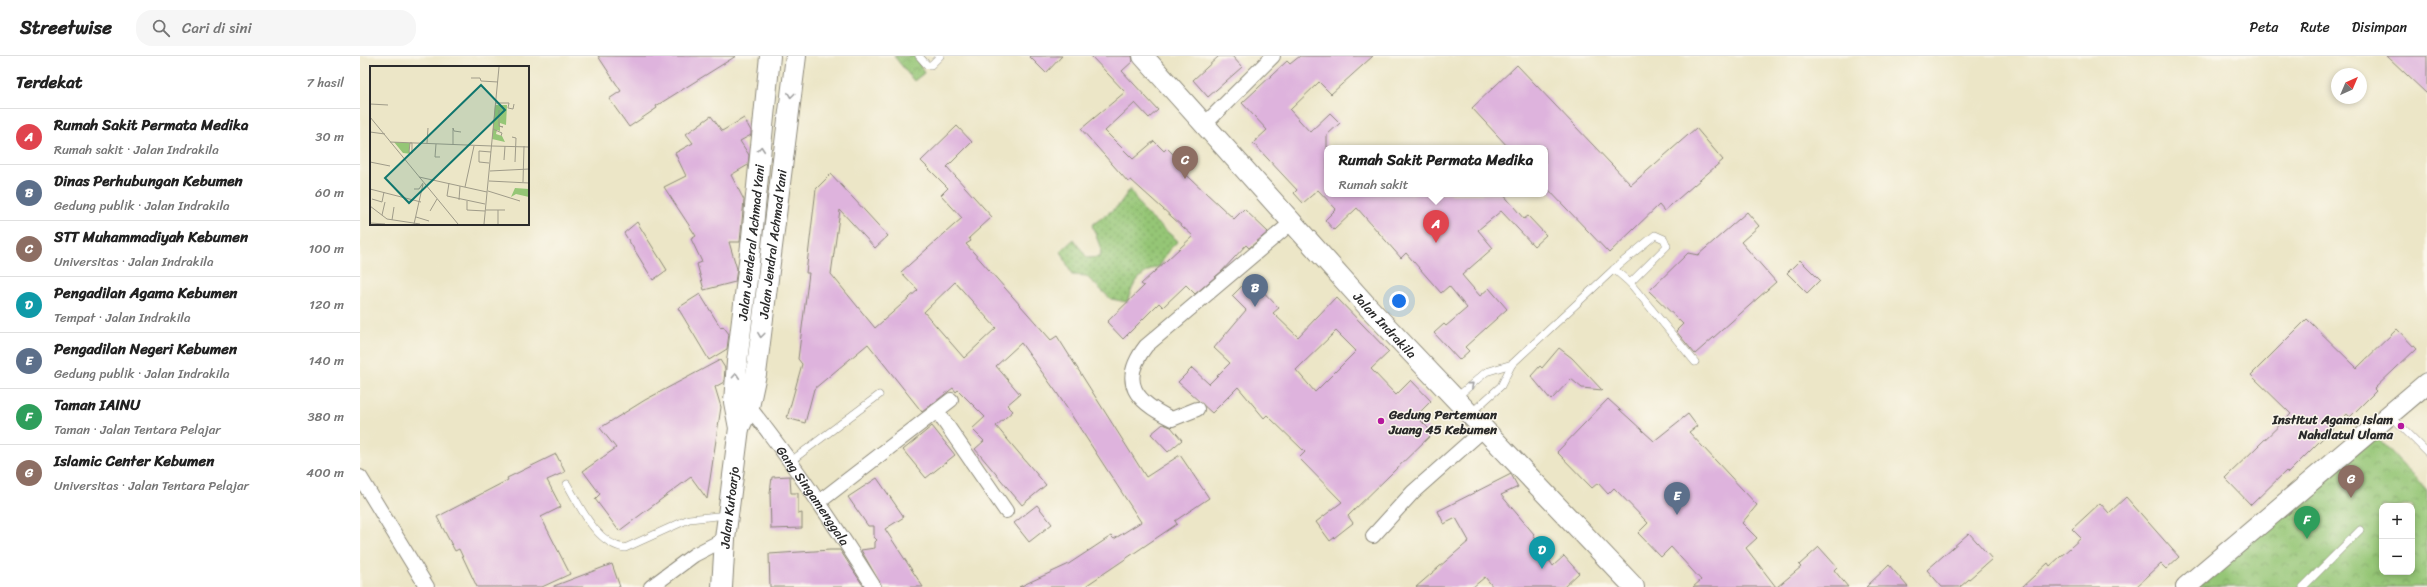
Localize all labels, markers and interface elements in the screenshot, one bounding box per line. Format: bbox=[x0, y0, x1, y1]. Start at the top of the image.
search box bbox=[136, 10, 416, 46]
text: Streetwise bbox=[20, 11, 112, 44]
text: Cari di sini bbox=[182, 15, 252, 41]
text: Peta bbox=[2250, 15, 2278, 40]
text: Rute bbox=[2300, 15, 2330, 40]
text: Disimpan bbox=[2352, 15, 2407, 40]
icon: search bbox=[150, 17, 172, 39]
inset map bbox=[370, 66, 529, 225]
text: Terdekat bbox=[16, 67, 82, 97]
north arrow bbox=[2331, 68, 2367, 104]
text: 7 hasil bbox=[307, 71, 344, 94]
one-way arrow bbox=[787, 92, 796, 98]
text: Rumah Sakit Permata Medika bbox=[54, 112, 248, 138]
text: A bbox=[25, 125, 33, 148]
text: 30 m bbox=[315, 125, 344, 148]
text: Rumah sakit · Jalan Indrakila bbox=[54, 138, 219, 161]
popup bbox=[1324, 145, 1548, 197]
one-way arrow bbox=[756, 146, 765, 152]
pin: C bbox=[1172, 146, 1198, 179]
text: Rumah Sakit Permata Medika bbox=[1339, 147, 1533, 173]
street label: Jalan Jenderal Achmad Yani bbox=[730, 163, 771, 323]
text: Dinas Perhubungan Kebumen bbox=[54, 168, 243, 194]
street label: Jalan Jendral Achmad Yani bbox=[751, 168, 793, 321]
text: Rumah sakit bbox=[1339, 173, 1408, 196]
text: B bbox=[25, 181, 33, 204]
text: 60 m bbox=[315, 181, 344, 204]
text: Gedung publik · Jalan Indrakila bbox=[54, 194, 230, 217]
pin: A bbox=[1423, 210, 1449, 243]
text: STT Muhammadiyah Kebumen bbox=[54, 224, 248, 250]
text: C bbox=[25, 237, 33, 260]
text: 100 m bbox=[309, 237, 344, 260]
text: Universitas · Jalan Indrakila bbox=[54, 250, 213, 273]
pin: B bbox=[1242, 274, 1268, 307]
text: Pengadilan Agama Kebumen bbox=[54, 280, 237, 306]
street label: Jalan Indrakila bbox=[1347, 285, 1423, 364]
your location bbox=[1389, 291, 1409, 311]
text: D bbox=[25, 293, 33, 316]
text: 120 m bbox=[309, 293, 344, 316]
text: Tempat · Jalan Indrakila bbox=[54, 306, 190, 329]
one-way arrow bbox=[757, 332, 766, 338]
text: Pengadilan Negeri Kebumen bbox=[54, 336, 237, 362]
text: E bbox=[25, 349, 33, 372]
text: 140 m bbox=[309, 349, 344, 372]
text: Gedung publik · Jalan Indrakila bbox=[54, 362, 230, 385]
one-way arrow bbox=[732, 373, 740, 379]
one-way arrow bbox=[1466, 383, 1473, 390]
text: Taman IAINU bbox=[54, 392, 140, 418]
place label: Gedung Pertemuan Juang 45 Kebumen bbox=[1388, 403, 1498, 441]
text: F bbox=[25, 405, 33, 428]
text: 380 m bbox=[307, 405, 344, 428]
place label: Institut Agama Islam Nahdlatul Ulama bbox=[2272, 408, 2393, 446]
marker: Gedung Pertemuan Juang 45 Kebumen bbox=[1376, 416, 1386, 426]
text: Taman · Jalan Tentara Pelajar bbox=[54, 418, 221, 441]
marker: Institut Agama Islam Nahdlatul Ulama bbox=[2396, 421, 2406, 431]
street label: Gang Singamenggala bbox=[771, 441, 856, 551]
text: Islamic Center Kebumen bbox=[54, 448, 214, 474]
text: G bbox=[25, 461, 33, 484]
text: 400 m bbox=[306, 461, 344, 484]
street label: Jalan Kutoarjo bbox=[713, 464, 746, 550]
pin: G bbox=[2338, 465, 2364, 498]
text: Universitas · Jalan Tentara Pelajar bbox=[54, 474, 249, 497]
pin: E bbox=[1664, 482, 1690, 515]
map controls bbox=[2379, 503, 2415, 575]
button: + bbox=[2379, 503, 2415, 539]
pin: F bbox=[2294, 506, 2320, 539]
pin: D bbox=[1529, 536, 1555, 569]
button: − bbox=[2379, 539, 2415, 575]

